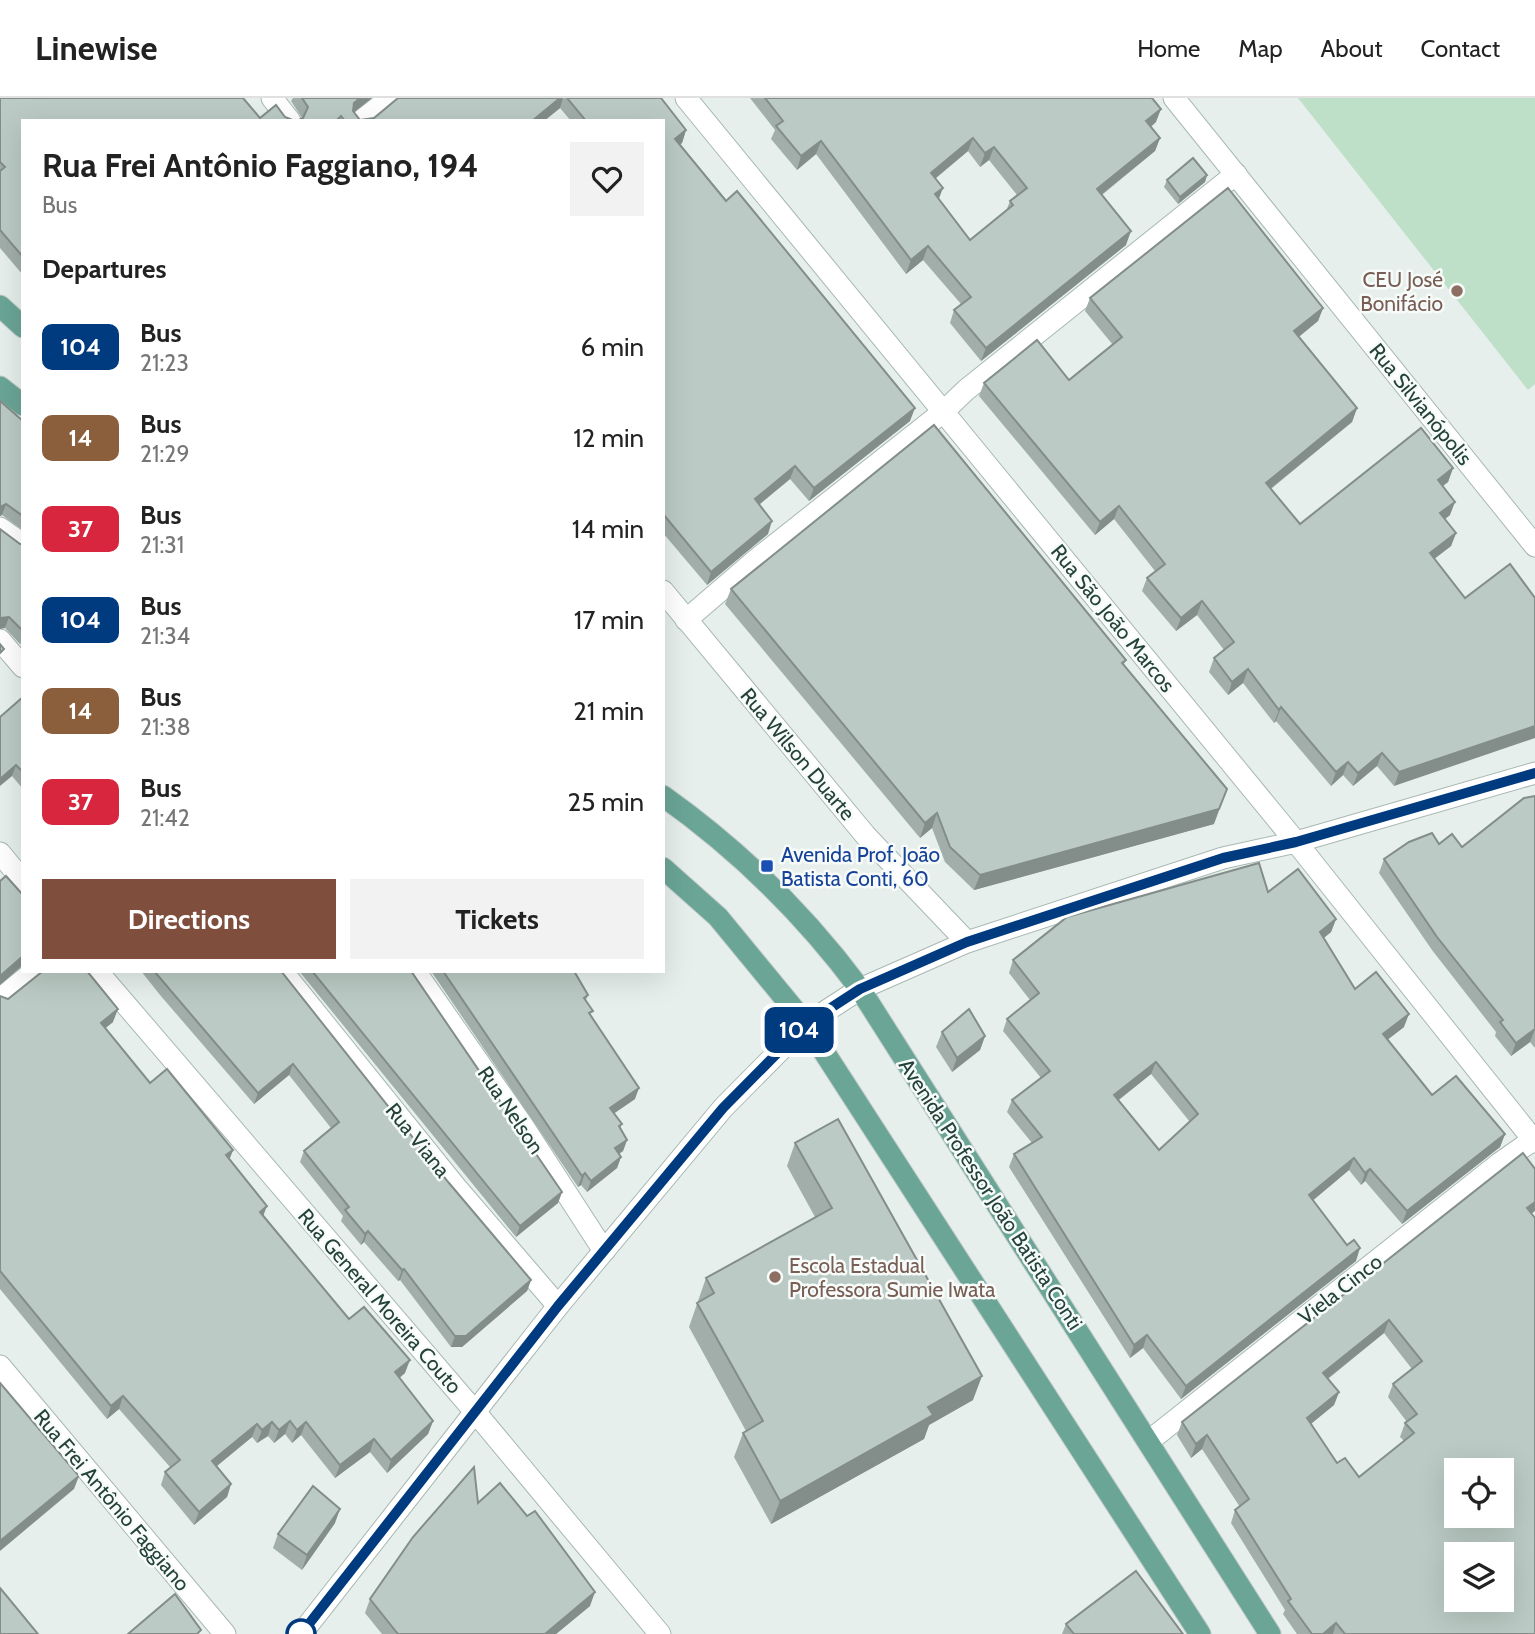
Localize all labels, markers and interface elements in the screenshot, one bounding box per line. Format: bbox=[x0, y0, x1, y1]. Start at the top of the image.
text: Linewise bbox=[35, 28, 157, 68]
text: Home bbox=[1137, 34, 1200, 63]
text: Map bbox=[1238, 34, 1283, 63]
text: About bbox=[1321, 34, 1383, 63]
text: Contact bbox=[1421, 34, 1500, 63]
button: heart bbox=[570, 142, 644, 216]
text: Rua Frei Antônio Faggiano, 194 bbox=[42, 145, 479, 185]
text: Bus bbox=[42, 191, 77, 219]
text: Departures bbox=[42, 253, 166, 285]
place label: CEU José Bonifácio bbox=[1360, 267, 1443, 316]
marker: CEU José Bonifácio bbox=[1449, 283, 1465, 299]
text: Bus bbox=[140, 317, 181, 349]
text: 6 min bbox=[581, 331, 644, 363]
text: 104 bbox=[60, 332, 101, 361]
street label: Rua Silvianópolis bbox=[1364, 338, 1478, 470]
text: 21:23 bbox=[140, 349, 189, 377]
text: Bus bbox=[140, 408, 181, 440]
text: 12 min bbox=[573, 422, 644, 454]
text: 14 bbox=[69, 423, 92, 452]
text: 21:29 bbox=[140, 440, 189, 468]
text: Bus bbox=[140, 499, 181, 531]
text: 14 min bbox=[572, 513, 644, 545]
text: 37 bbox=[68, 514, 93, 543]
text: 21:31 bbox=[140, 531, 184, 559]
street label: Rua São João Marcos bbox=[1046, 539, 1180, 697]
text: Bus bbox=[140, 590, 181, 622]
text: 17 min bbox=[574, 604, 644, 636]
text: 104 bbox=[60, 605, 101, 634]
text: 21:34 bbox=[140, 622, 190, 650]
text: Bus bbox=[140, 681, 181, 713]
street label: Rua Wilson Duarte bbox=[735, 683, 861, 825]
text: 21 min bbox=[573, 695, 644, 727]
text: 14 bbox=[69, 696, 92, 725]
text: 21:38 bbox=[140, 713, 191, 741]
text: Bus bbox=[140, 772, 181, 804]
text: 25 min bbox=[568, 786, 644, 818]
text: 37 bbox=[68, 787, 93, 816]
text: 21:42 bbox=[140, 804, 190, 832]
place label: Avenida Prof. João Batista Conti, 60 bbox=[781, 842, 940, 891]
marker: Avenida Prof. João Batista Conti, 60 bbox=[759, 858, 775, 874]
button: Directions bbox=[42, 879, 336, 959]
button: Tickets bbox=[350, 879, 644, 959]
line badge: 104 bbox=[759, 1007, 839, 1053]
text: 104 bbox=[779, 1015, 819, 1044]
street label: Avenida Professor João Batista Conti bbox=[894, 1054, 1088, 1334]
street label: Rua Nelson bbox=[473, 1061, 549, 1159]
street label: Rua Viana bbox=[380, 1098, 456, 1182]
street label: Rua General Moreira Couto bbox=[293, 1203, 467, 1399]
street label: Viela Cinco bbox=[1293, 1249, 1387, 1329]
place label: Escola Estadual Professora Sumie Iwata bbox=[789, 1253, 995, 1302]
marker: Escola Estadual Professora Sumie Iwata bbox=[767, 1269, 783, 1285]
street label: Rua Frei Antônio Faggiano bbox=[29, 1404, 195, 1596]
map controls bbox=[1444, 1458, 1514, 1612]
button: locate bbox=[1444, 1458, 1514, 1528]
button: layers bbox=[1444, 1542, 1514, 1612]
unlabelled marker bbox=[286, 1619, 316, 1634]

